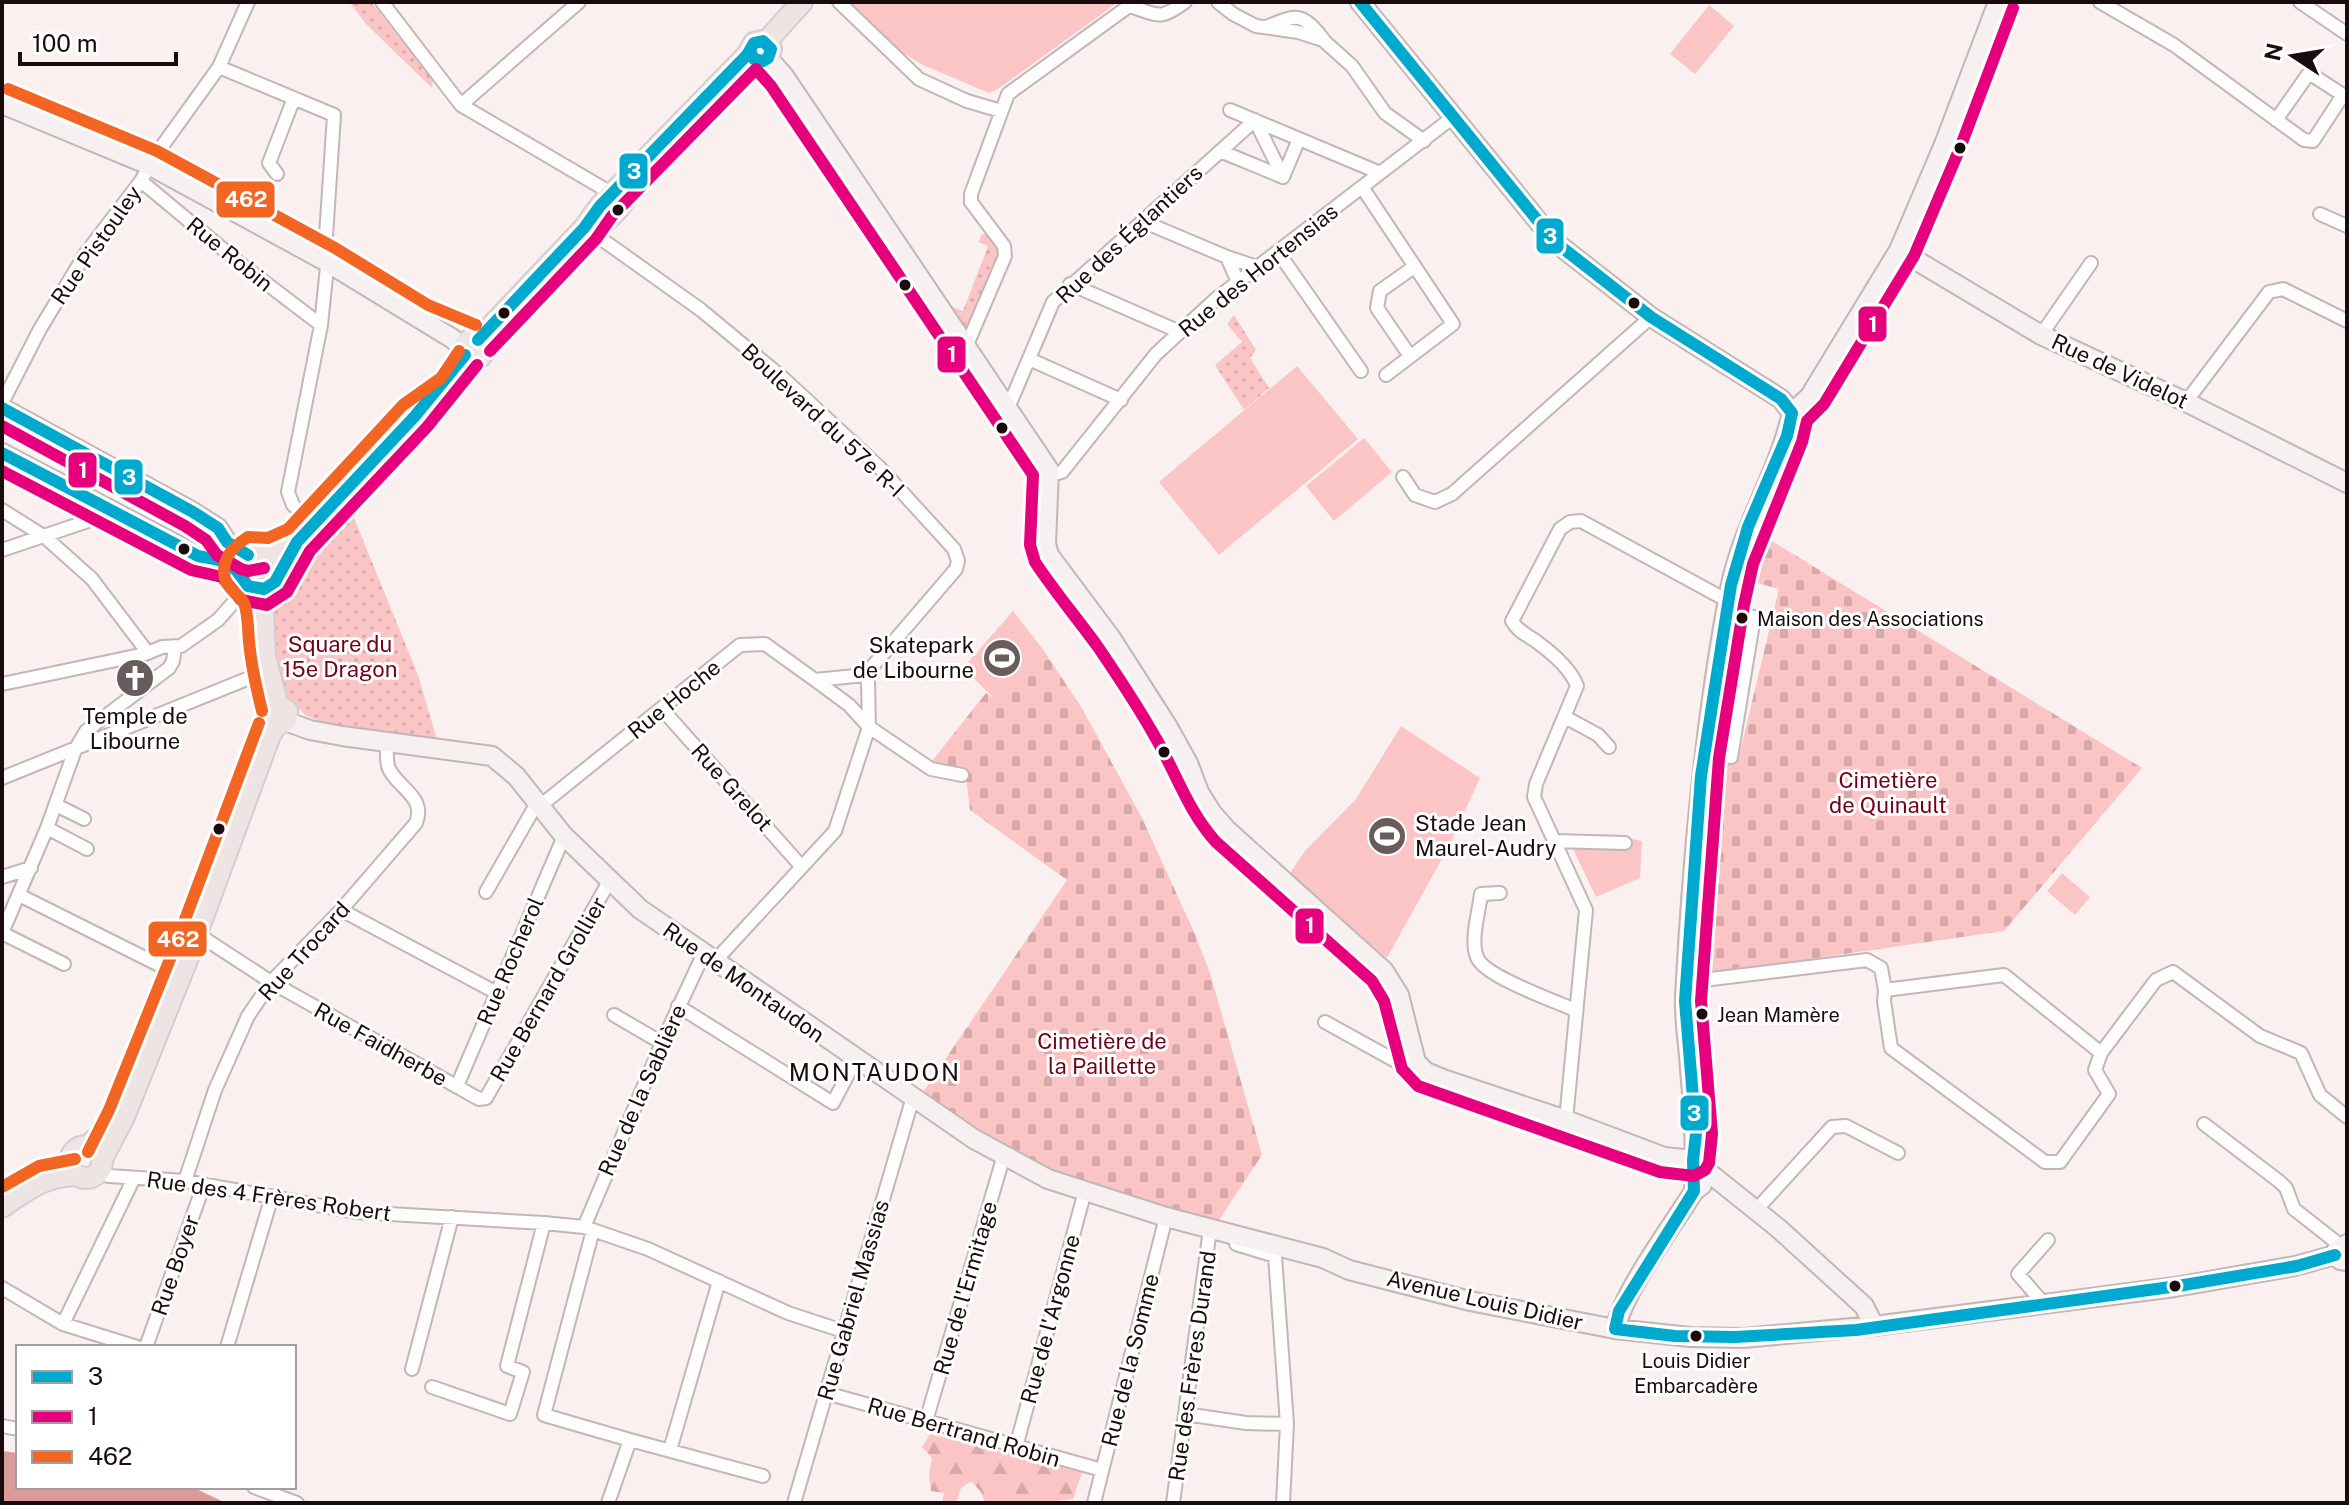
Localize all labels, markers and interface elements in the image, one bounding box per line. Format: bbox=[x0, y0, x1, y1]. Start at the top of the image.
scale bar bbox=[20, 16, 176, 66]
north arrow bbox=[2253, 16, 2333, 96]
text: 100 m bbox=[32, 29, 98, 57]
text: N bbox=[2259, 41, 2288, 63]
unlabelled marker bbox=[1952, 140, 1968, 156]
line badge: 3 bbox=[618, 152, 649, 190]
text: 3 bbox=[627, 158, 641, 184]
street label: Rue des Églantiers bbox=[1050, 159, 1208, 309]
street label: Rue Pistouley bbox=[45, 180, 147, 309]
line badge: 462 bbox=[215, 180, 276, 219]
text: 462 bbox=[225, 186, 267, 212]
street label: Rue des Hortensias bbox=[1173, 198, 1343, 342]
unlabelled marker bbox=[610, 202, 626, 218]
street label: Rue Robin bbox=[182, 211, 278, 297]
line badge: 3 bbox=[1535, 217, 1565, 255]
text: 3 bbox=[1543, 223, 1557, 249]
unlabelled marker bbox=[897, 277, 913, 293]
unlabelled marker bbox=[1626, 295, 1642, 311]
unlabelled marker bbox=[496, 305, 512, 321]
line badge: 1 bbox=[1857, 305, 1888, 343]
text: 1 bbox=[1868, 311, 1878, 337]
street label: Rue de Videlot bbox=[2048, 328, 2192, 414]
line badge: 1 bbox=[936, 335, 967, 374]
street label: Boulevard du 57e R-I bbox=[736, 338, 910, 502]
text: 1 bbox=[947, 341, 957, 367]
unlabelled marker bbox=[994, 420, 1010, 436]
line badge: 1 bbox=[67, 451, 98, 489]
text: 1 bbox=[78, 457, 88, 483]
line badge: 3 bbox=[113, 458, 144, 496]
text: 3 bbox=[122, 464, 136, 490]
unlabelled marker bbox=[176, 541, 192, 557]
place label: Maison des Associations bbox=[1757, 607, 1984, 631]
marker: Maison des Associations bbox=[1734, 610, 1750, 626]
park label: Square du 15e Dragon bbox=[283, 631, 397, 682]
place label: Skatepark de Libourne bbox=[853, 632, 974, 683]
sports icon: Skatepark de Libourne bbox=[981, 637, 1023, 679]
street label: Rue Hoche bbox=[623, 654, 725, 744]
church icon: Temple de Libourne bbox=[114, 657, 156, 699]
place label: Temple de Libourne bbox=[82, 703, 188, 754]
street label: Rue Grelot bbox=[686, 738, 778, 836]
unlabelled marker bbox=[1156, 744, 1172, 760]
park label: Cimetière de Quinault bbox=[1829, 767, 1947, 818]
place label: Stade Jean Maurel-Audry bbox=[1415, 810, 1557, 861]
sports icon: Stade Jean Maurel-Audry bbox=[1366, 815, 1408, 857]
unlabelled marker bbox=[211, 821, 227, 837]
street label: Rue Bernard Grollier bbox=[484, 892, 612, 1086]
street label: Rue Rocherol bbox=[471, 893, 549, 1029]
street label: Rue Trocard bbox=[253, 896, 355, 1006]
line badge: 1 bbox=[1294, 907, 1325, 945]
text: 1 bbox=[1305, 912, 1315, 938]
street label: Rue de Montaudon bbox=[658, 916, 830, 1048]
line badge: 462 bbox=[147, 920, 208, 958]
text: 462 bbox=[157, 926, 199, 952]
street label: Rue Faidherbe bbox=[310, 997, 452, 1091]
street label: Rue de la Sablière bbox=[592, 1000, 692, 1180]
place label: Jean Mamère bbox=[1717, 1003, 1840, 1027]
marker: Jean Mamère bbox=[1694, 1006, 1710, 1022]
park label: Cimetière de la Paillette bbox=[1037, 1028, 1167, 1079]
district label: MONTAUDON bbox=[789, 1058, 961, 1086]
line badge: 3 bbox=[1679, 1094, 1710, 1132]
text: 3 bbox=[1687, 1100, 1701, 1126]
street label: Rue des 4 Frères Robert bbox=[145, 1166, 393, 1226]
street label: Rue Gabriel Massias bbox=[812, 1197, 894, 1403]
street label: Rue de l'Ermitage bbox=[928, 1198, 1002, 1378]
street label: Rue Boyer bbox=[146, 1211, 204, 1319]
street label: Rue de l'Argonne bbox=[1015, 1231, 1085, 1407]
street label: Rue des Frères Durand bbox=[1163, 1249, 1221, 1483]
street label: Avenue Louis Didier bbox=[1384, 1265, 1586, 1335]
street label: Rue de la Somme bbox=[1096, 1271, 1164, 1449]
unlabelled marker bbox=[2167, 1278, 2183, 1294]
marker: Louis Didier Embarcadère bbox=[1688, 1328, 1704, 1344]
legend bbox=[16, 1345, 296, 1489]
place label: Louis Didier Embarcadère bbox=[1634, 1349, 1758, 1398]
text: 3 bbox=[88, 1362, 103, 1390]
street label: Rue Bertrand Robin bbox=[865, 1392, 1063, 1472]
text: 1 bbox=[88, 1402, 98, 1430]
text: 462 bbox=[88, 1442, 132, 1470]

